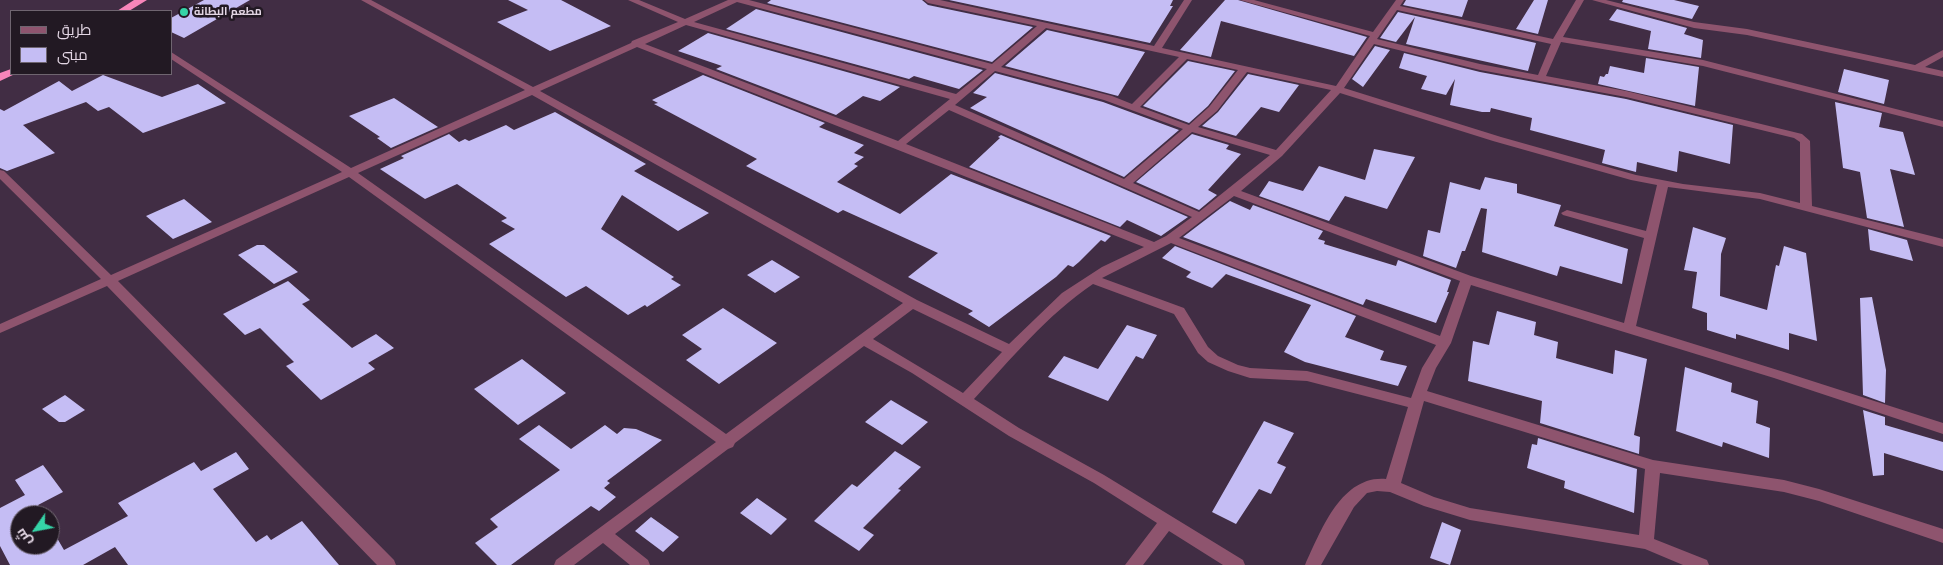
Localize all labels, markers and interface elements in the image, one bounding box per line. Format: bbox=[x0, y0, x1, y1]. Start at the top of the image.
place label: مطعم البطانة bbox=[194, 5, 262, 19]
marker: مطعم البطانة bbox=[178, 6, 190, 18]
legend bbox=[10, 10, 172, 75]
text: طريق bbox=[57, 20, 91, 39]
text: مبنى bbox=[57, 45, 88, 64]
north arrow bbox=[10, 505, 60, 555]
text: ش bbox=[11, 525, 36, 550]

